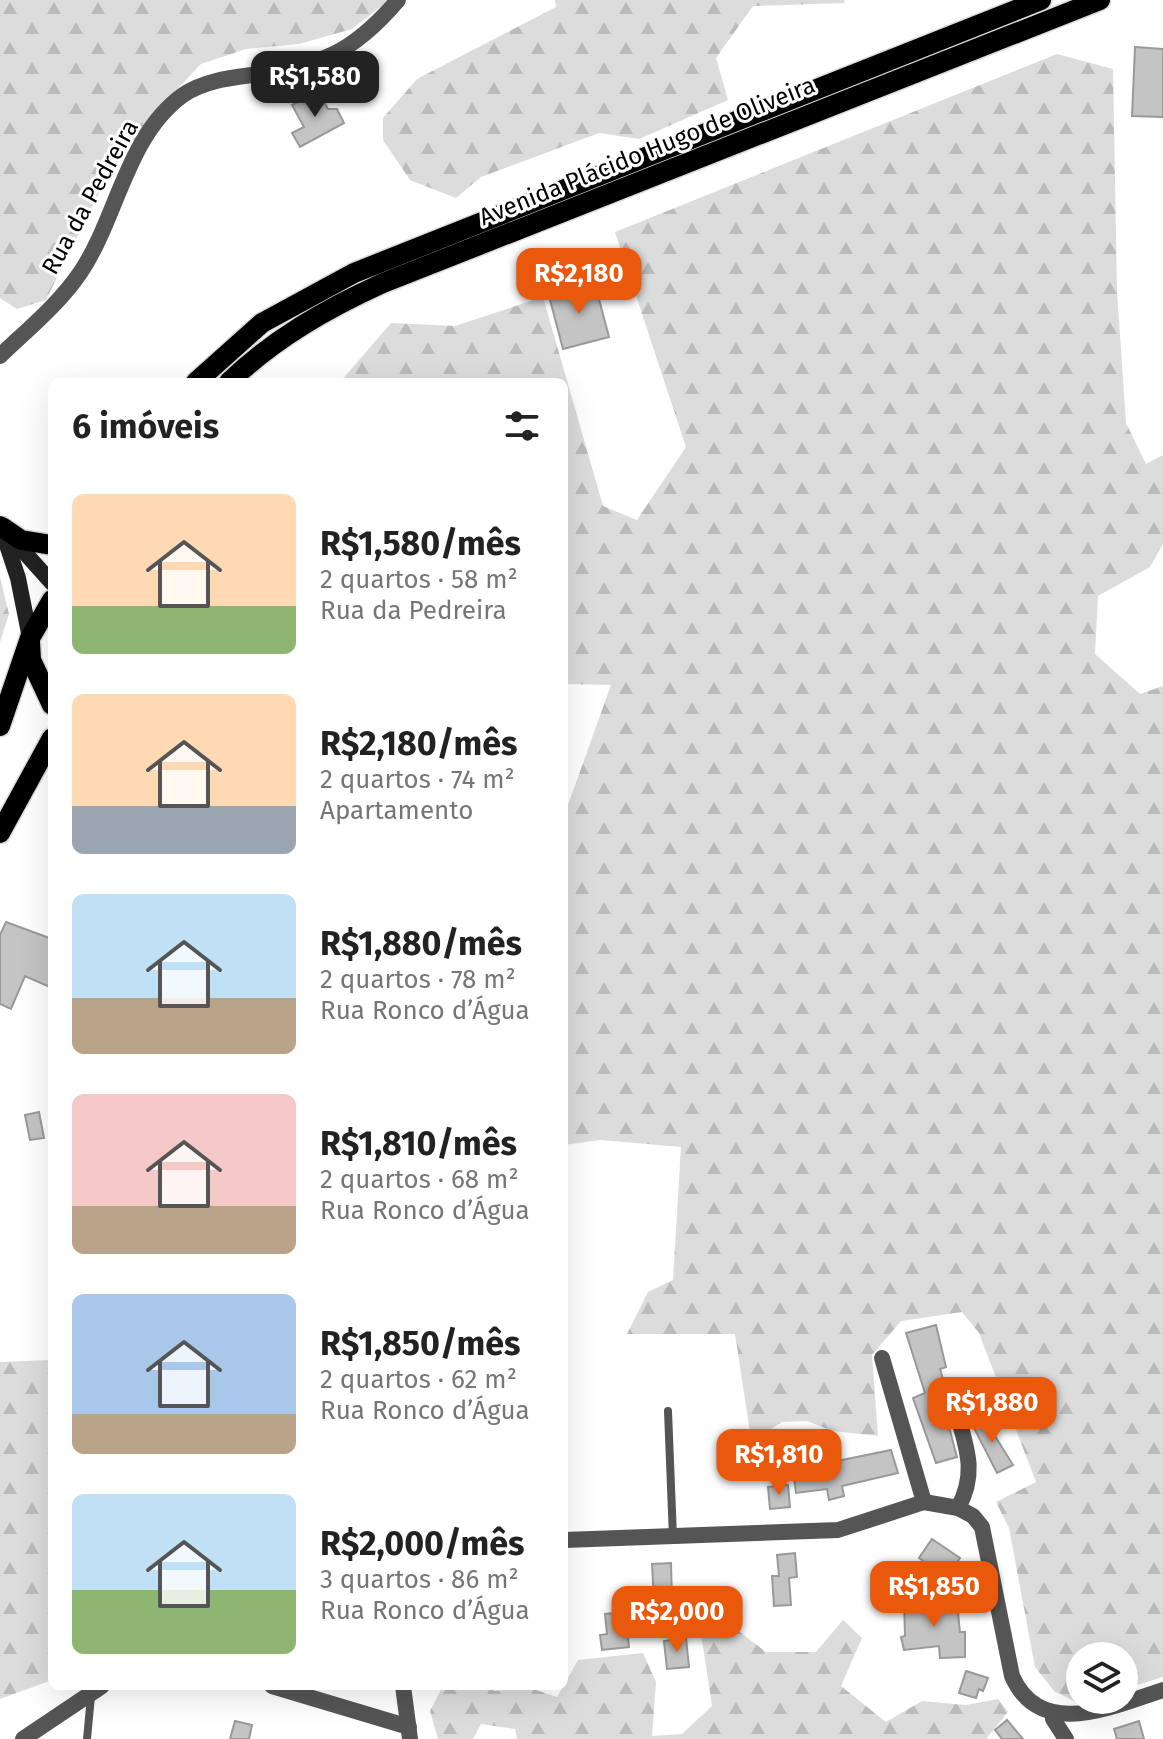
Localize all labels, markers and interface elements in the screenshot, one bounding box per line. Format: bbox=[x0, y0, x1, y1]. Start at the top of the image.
pin: R$1,580 bbox=[241, 51, 389, 119]
text: R$1,580 bbox=[269, 61, 361, 92]
street label: Avenida Plácido Hugo de Oliveira bbox=[475, 71, 819, 231]
street label: Rua da Pedreira bbox=[36, 115, 144, 279]
pin: R$2,180 bbox=[505, 248, 653, 316]
text: R$2,180 bbox=[534, 258, 624, 289]
icon: filters bbox=[500, 404, 544, 448]
text: 6 imóveis bbox=[72, 406, 219, 447]
text: R$1,580/mês bbox=[320, 523, 521, 564]
icon: home bbox=[136, 526, 232, 622]
text: 2 quartos · 58 m² bbox=[320, 564, 518, 595]
text: Rua da Pedreira bbox=[320, 595, 507, 626]
text: R$2,180/mês bbox=[320, 723, 517, 764]
icon: home bbox=[136, 726, 232, 822]
text: 2 quartos · 74 m² bbox=[320, 764, 515, 795]
text: Apartamento bbox=[320, 795, 473, 826]
text: R$1,880/mês bbox=[320, 923, 522, 964]
icon: home bbox=[136, 926, 232, 1022]
text: 2 quartos · 78 m² bbox=[320, 964, 516, 995]
text: Rua Ronco d’Água bbox=[320, 995, 530, 1026]
text: R$1,810/mês bbox=[320, 1123, 517, 1164]
icon: home bbox=[136, 1126, 232, 1222]
text: 2 quartos · 68 m² bbox=[320, 1164, 519, 1195]
text: Rua Ronco d’Água bbox=[320, 1195, 530, 1226]
text: R$1,850/mês bbox=[320, 1323, 521, 1364]
icon: home bbox=[136, 1326, 232, 1422]
text: 2 quartos · 62 m² bbox=[320, 1364, 517, 1395]
pin: R$1,880 bbox=[918, 1377, 1066, 1445]
text: R$1,880 bbox=[946, 1387, 1038, 1418]
text: Rua Ronco d’Água bbox=[320, 1395, 530, 1426]
pin: R$1,810 bbox=[705, 1429, 853, 1497]
text: R$1,810 bbox=[734, 1439, 824, 1470]
text: R$2,000/mês bbox=[320, 1523, 525, 1564]
icon: home bbox=[136, 1526, 232, 1622]
pin: R$1,850 bbox=[860, 1561, 1008, 1629]
text: 3 quartos · 86 m² bbox=[320, 1564, 519, 1595]
text: R$1,850 bbox=[888, 1571, 980, 1602]
pin: R$2,000 bbox=[603, 1586, 751, 1654]
text: Rua Ronco d’Água bbox=[320, 1595, 530, 1626]
text: R$2,000 bbox=[630, 1596, 724, 1627]
map controls bbox=[1066, 1642, 1138, 1714]
button: layers bbox=[1066, 1642, 1138, 1714]

